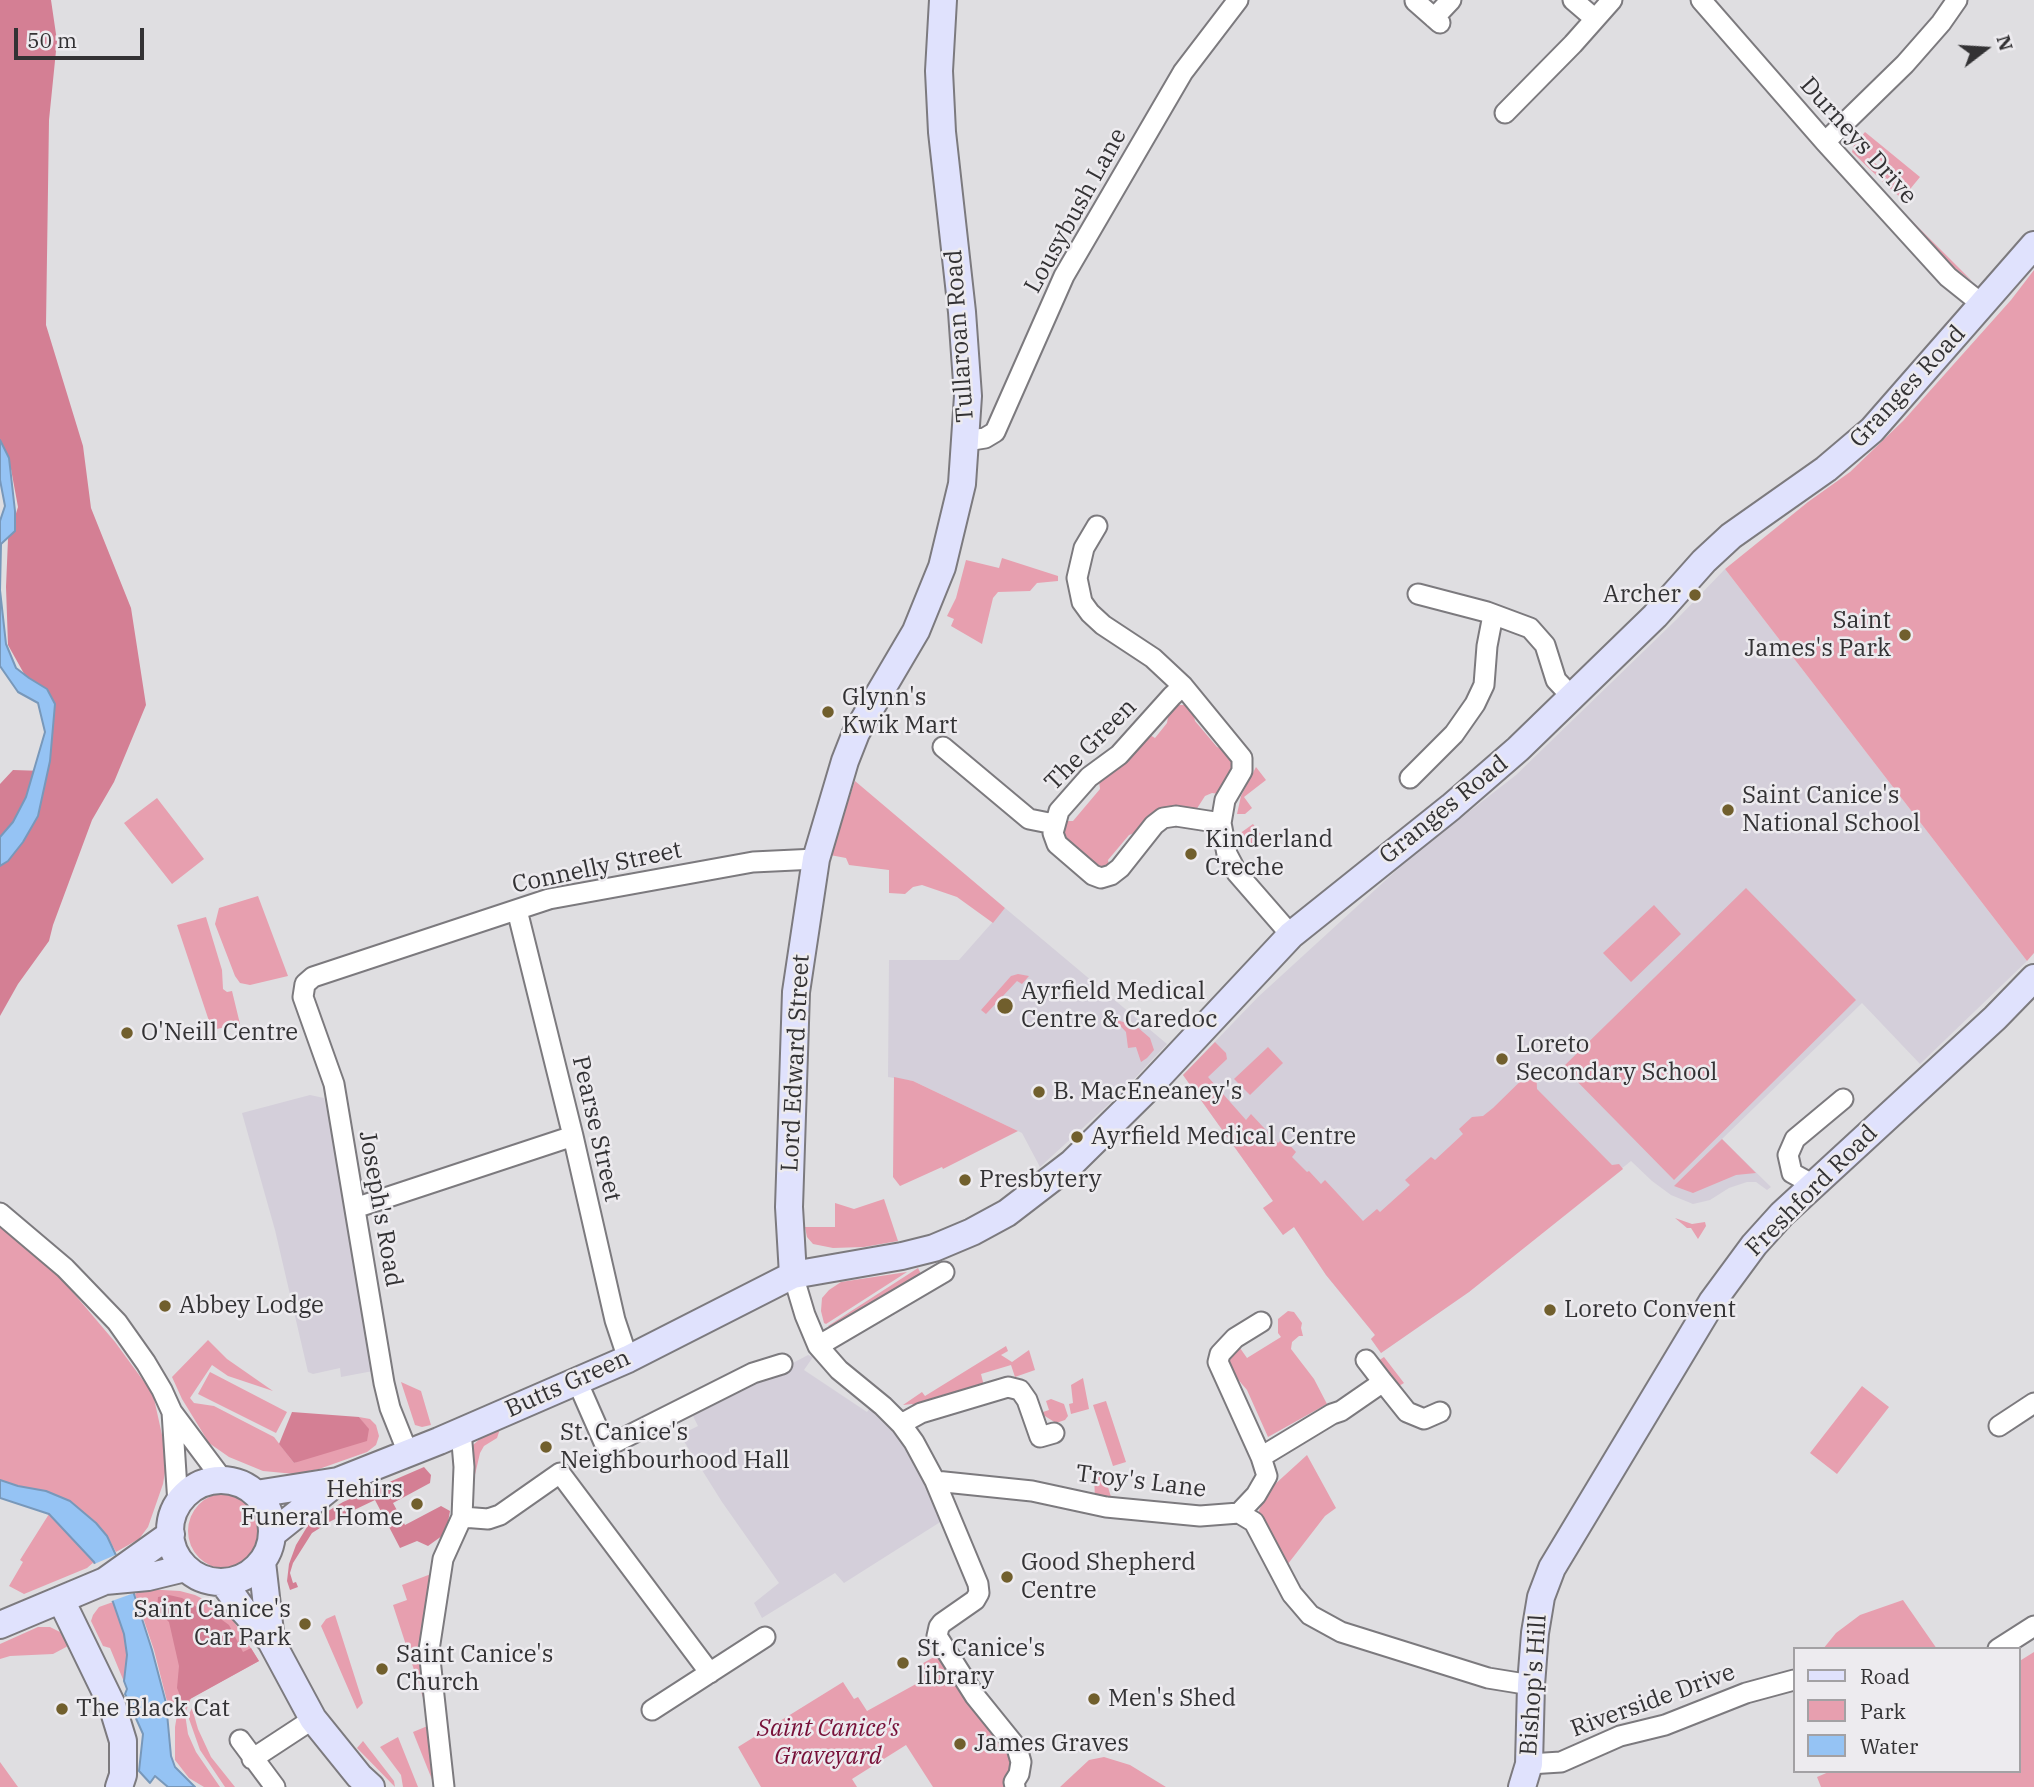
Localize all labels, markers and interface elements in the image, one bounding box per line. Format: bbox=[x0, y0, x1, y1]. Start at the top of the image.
scale bar bbox=[18, 14, 147, 58]
north arrow bbox=[1950, 14, 2020, 84]
text: 50 m bbox=[27, 26, 77, 54]
text: N bbox=[1991, 32, 2019, 54]
street label: Durneys Drive bbox=[1793, 72, 1923, 210]
street label: Lousybush Lane bbox=[1019, 124, 1133, 298]
street label: Tullaroan Road bbox=[940, 249, 980, 423]
street label: Granges Road bbox=[1844, 320, 1972, 454]
place label: Archer bbox=[1603, 581, 1681, 609]
marker: Archer bbox=[1687, 587, 1703, 603]
place label: Saint James's Park bbox=[1744, 607, 1891, 663]
marker: Saint James's Park bbox=[1897, 627, 1913, 643]
place label: Glynn's Kwik Mart bbox=[842, 684, 958, 740]
street label: The Green bbox=[1039, 693, 1143, 797]
marker: Glynn's Kwik Mart bbox=[820, 704, 836, 720]
street label: Granges Road bbox=[1374, 750, 1514, 870]
place label: Saint Canice's National School bbox=[1742, 782, 1920, 838]
marker: Saint Canice's National School bbox=[1720, 802, 1736, 818]
place label: Kinderland Creche bbox=[1205, 826, 1333, 882]
street label: Connelly Street bbox=[510, 836, 684, 900]
marker: Kinderland Creche bbox=[1183, 846, 1199, 862]
street label: Lord Edward Street bbox=[776, 953, 816, 1173]
place label: Ayrfield Medical Centre & Caredoc bbox=[1021, 978, 1218, 1034]
marker: Ayrfield Medical Centre & Caredoc bbox=[995, 996, 1015, 1016]
place label: O'Neill Centre bbox=[141, 1019, 298, 1047]
marker: O'Neill Centre bbox=[119, 1025, 135, 1041]
place label: Loreto Secondary School bbox=[1516, 1031, 1717, 1087]
marker: Loreto Secondary School bbox=[1494, 1051, 1510, 1067]
street label: Pearse Street bbox=[565, 1053, 627, 1205]
place label: B. MacEneaney's bbox=[1053, 1078, 1242, 1106]
marker: B. MacEneaney's bbox=[1031, 1084, 1047, 1100]
street label: Freshford Road bbox=[1740, 1119, 1884, 1263]
place label: Ayrfield Medical Centre bbox=[1091, 1123, 1356, 1151]
street label: Joseph's Road bbox=[352, 1129, 408, 1289]
marker: Ayrfield Medical Centre bbox=[1069, 1129, 1085, 1145]
place label: Presbytery bbox=[979, 1166, 1102, 1194]
marker: Presbytery bbox=[957, 1172, 973, 1188]
place label: Abbey Lodge bbox=[179, 1292, 324, 1320]
place label: Loreto Convent bbox=[1564, 1296, 1736, 1324]
marker: Abbey Lodge bbox=[157, 1298, 173, 1314]
marker: Loreto Convent bbox=[1542, 1302, 1558, 1318]
street label: Butts Green bbox=[501, 1344, 635, 1424]
place label: St. Canice's Neighbourhood Hall bbox=[560, 1419, 790, 1475]
marker: St. Canice's Neighbourhood Hall bbox=[538, 1439, 554, 1455]
street label: Troy's Lane bbox=[1074, 1460, 1208, 1504]
place label: Hehirs Funeral Home bbox=[241, 1476, 403, 1532]
marker: Hehirs Funeral Home bbox=[409, 1496, 425, 1512]
place label: Good Shepherd Centre bbox=[1021, 1549, 1196, 1605]
marker: Good Shepherd Centre bbox=[999, 1569, 1015, 1585]
place label: Saint Canice's Car Park bbox=[133, 1596, 291, 1652]
street label: Bishop's Hill bbox=[1515, 1613, 1553, 1757]
marker: Saint Canice's Car Park bbox=[297, 1616, 313, 1632]
place label: St. Canice's library bbox=[917, 1635, 1045, 1691]
place label: Saint Canice's Church bbox=[396, 1641, 554, 1697]
legend bbox=[1792, 1647, 2020, 1773]
marker: St. Canice's library bbox=[895, 1655, 911, 1671]
street label: Riverside Drive bbox=[1567, 1658, 1739, 1744]
marker: Saint Canice's Church bbox=[374, 1661, 390, 1677]
text: Road bbox=[1860, 1662, 1910, 1690]
place label: Men's Shed bbox=[1108, 1685, 1236, 1713]
marker: Men's Shed bbox=[1086, 1691, 1102, 1707]
place label: The Black Cat bbox=[76, 1695, 230, 1723]
text: Park bbox=[1860, 1697, 1906, 1725]
marker: The Black Cat bbox=[54, 1701, 70, 1717]
park label: Saint Canice's Graveyard bbox=[757, 1715, 899, 1771]
place label: James Graves bbox=[974, 1730, 1129, 1758]
text: Water bbox=[1860, 1732, 1918, 1760]
marker: James Graves bbox=[952, 1736, 968, 1752]

